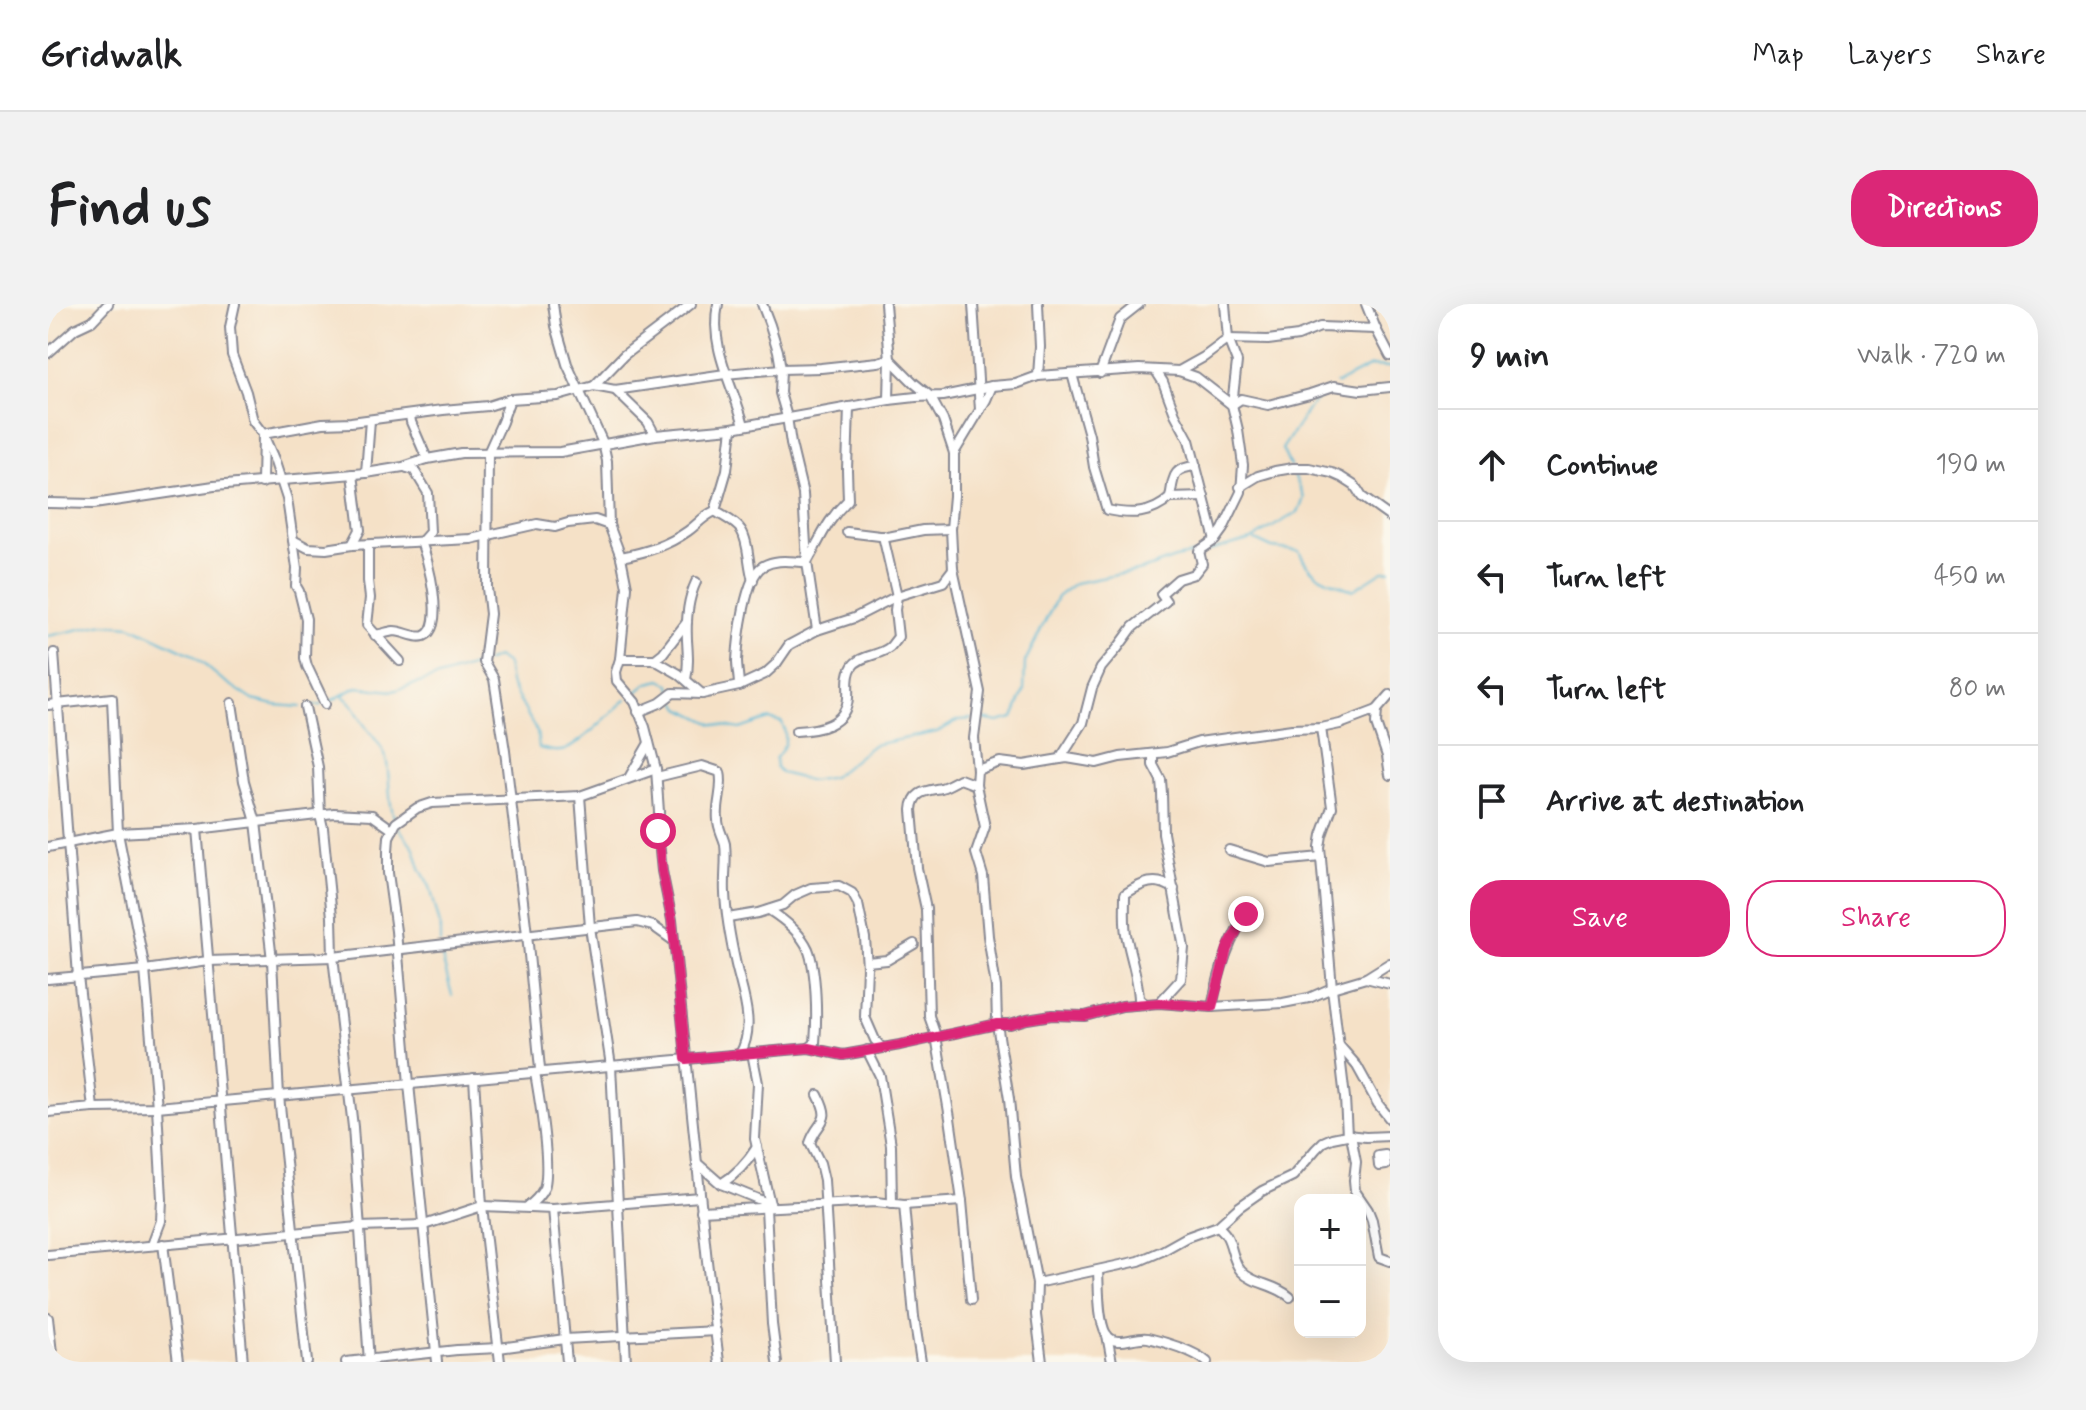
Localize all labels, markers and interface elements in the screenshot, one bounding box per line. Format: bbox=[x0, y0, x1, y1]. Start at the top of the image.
text: Gridwalk bbox=[40, 31, 182, 80]
text: Map bbox=[1753, 37, 1804, 74]
text: Layers bbox=[1848, 37, 1932, 74]
text: Share bbox=[1976, 37, 2046, 74]
button: Directions bbox=[1851, 170, 2038, 247]
text: Find us bbox=[48, 172, 211, 245]
text: 9 min bbox=[1470, 334, 1550, 379]
text: Walk · 720 m bbox=[1857, 339, 2006, 373]
icon: ahead bbox=[1470, 443, 1514, 487]
text: Continue bbox=[1546, 446, 1658, 485]
text: 190 m bbox=[1936, 448, 2006, 482]
icon: left bbox=[1470, 555, 1514, 599]
text: Turn left bbox=[1546, 558, 1666, 597]
text: 450 m bbox=[1934, 560, 2006, 594]
icon: left bbox=[1470, 667, 1514, 711]
text: Turn left bbox=[1546, 670, 1666, 709]
text: 80 m bbox=[1949, 672, 2006, 706]
icon: arrive bbox=[1470, 779, 1514, 823]
text: Arrive at destination bbox=[1546, 782, 1804, 821]
route start bbox=[640, 813, 676, 849]
button: Save bbox=[1470, 880, 1730, 957]
button: Share bbox=[1746, 880, 2006, 957]
route end bbox=[1228, 896, 1264, 932]
map controls bbox=[1294, 1194, 1366, 1338]
button: + bbox=[1294, 1194, 1366, 1266]
button: − bbox=[1294, 1266, 1366, 1338]

